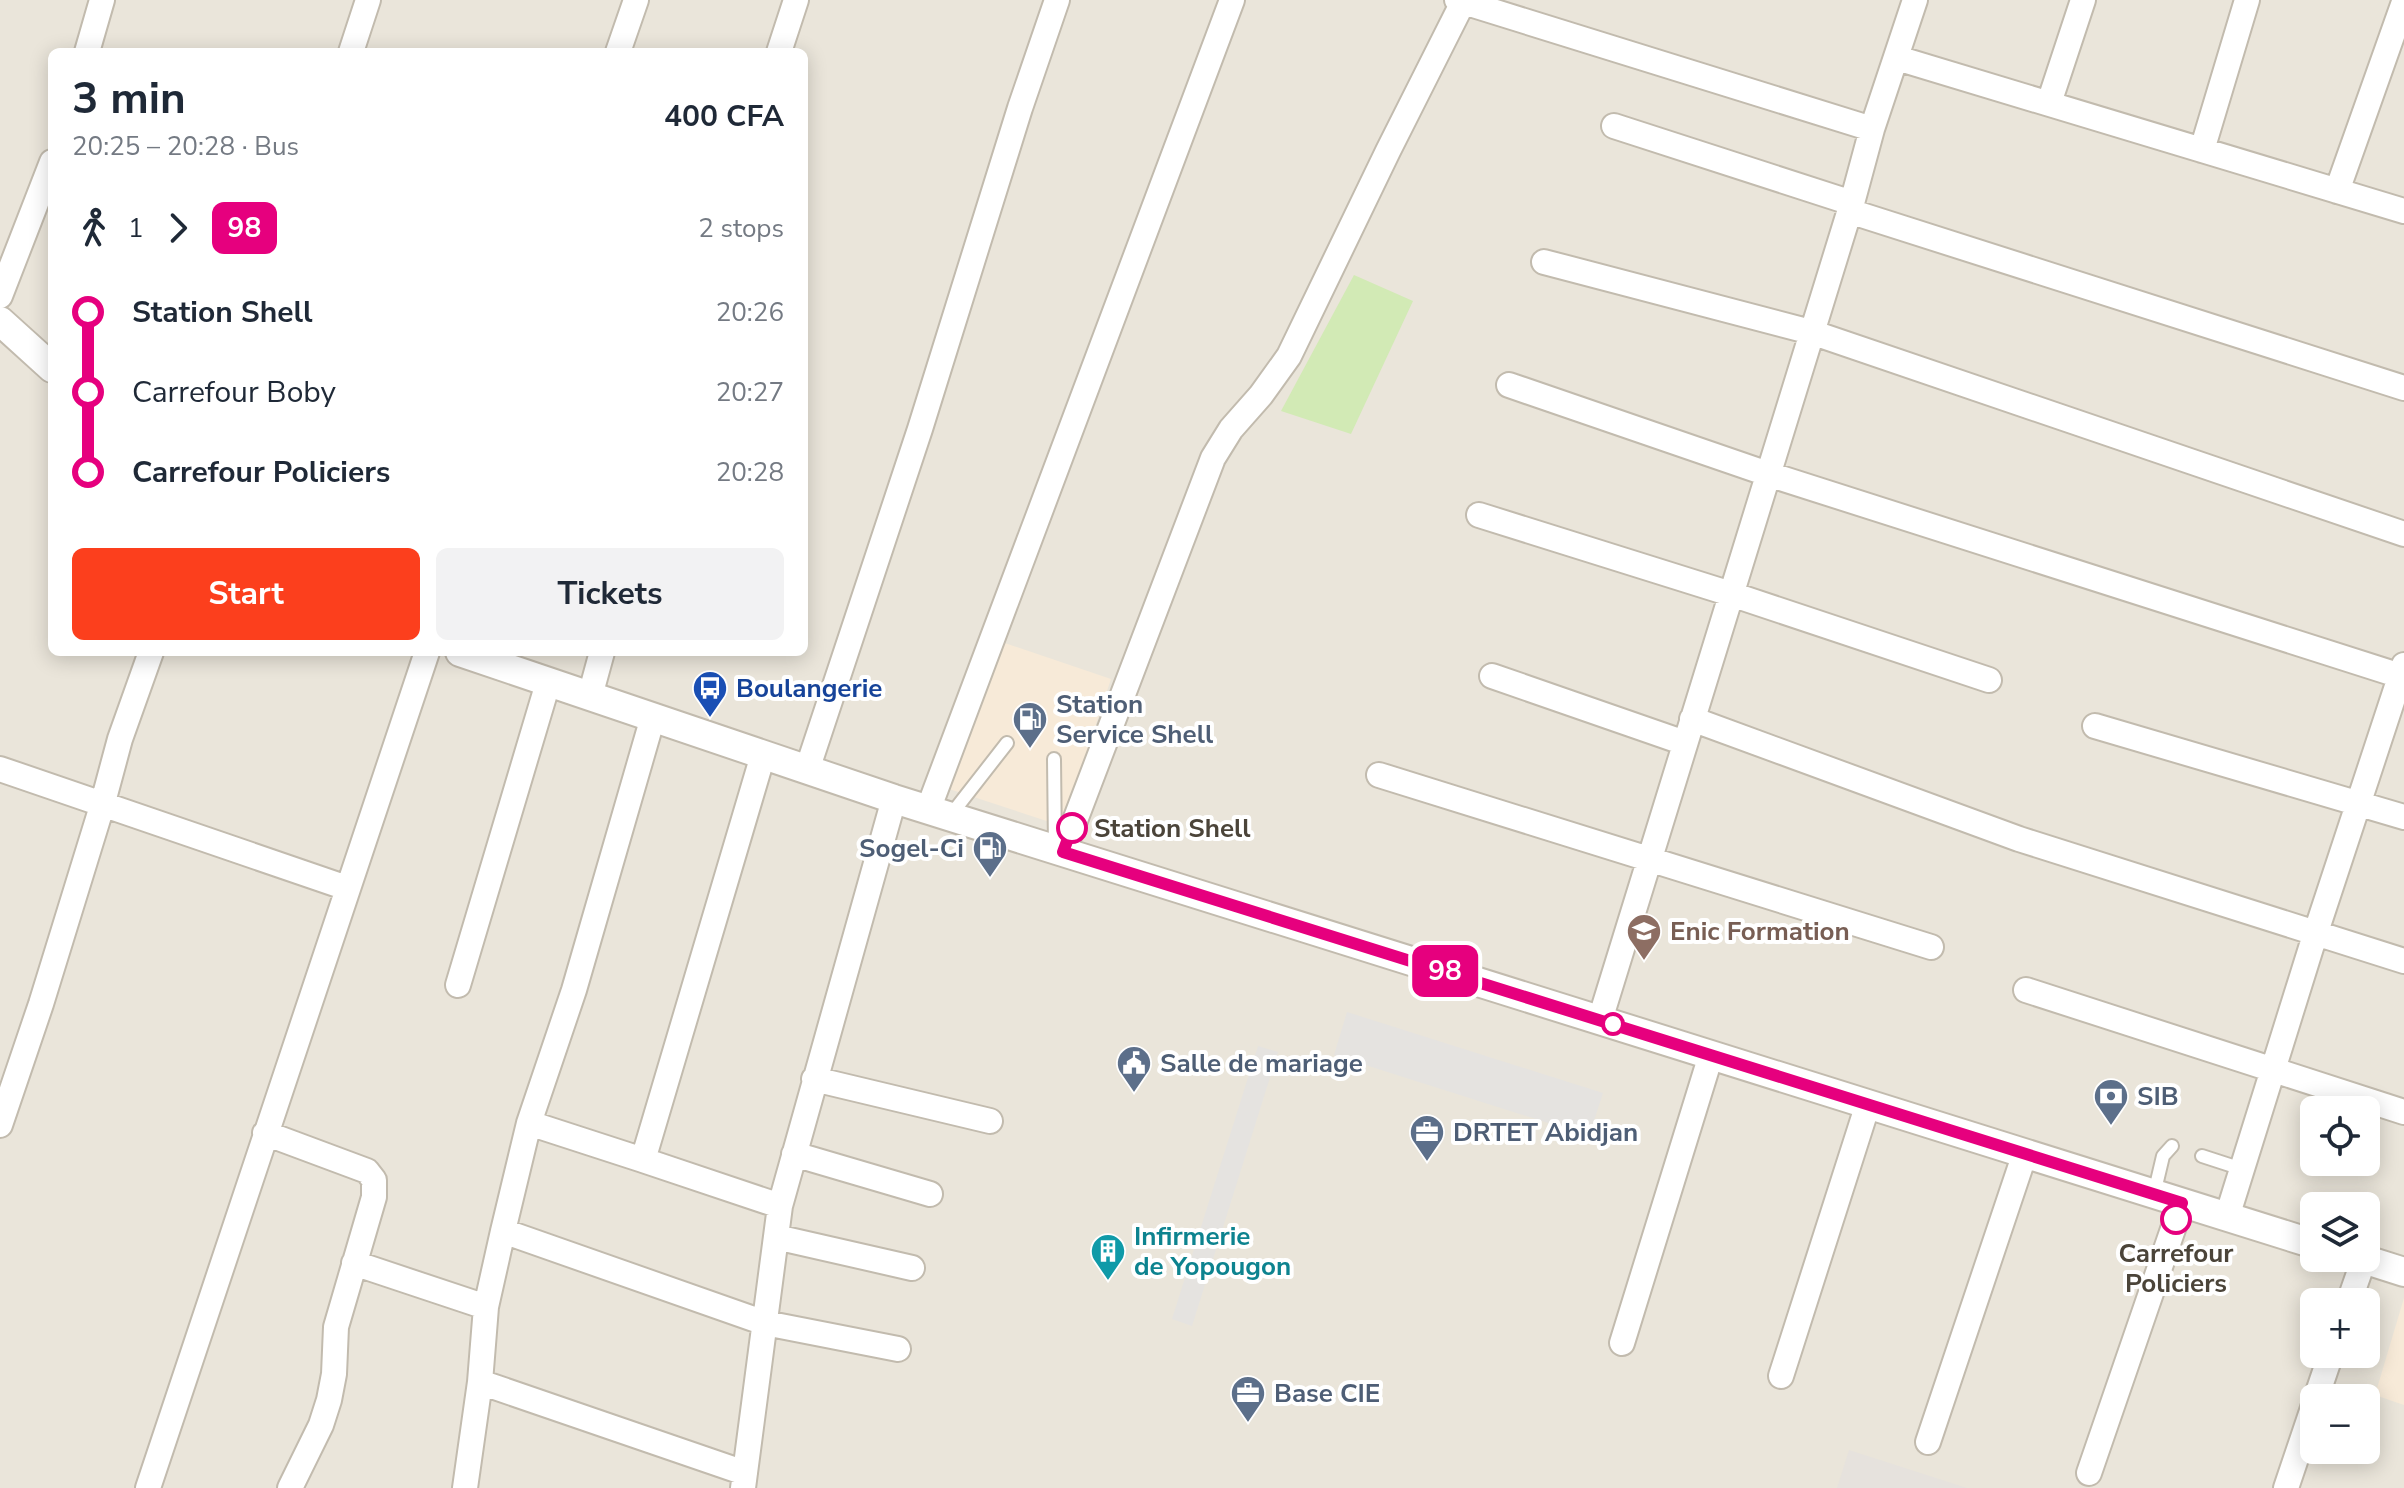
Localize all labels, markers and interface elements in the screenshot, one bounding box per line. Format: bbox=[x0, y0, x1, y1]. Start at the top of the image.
text: 3 min bbox=[72, 69, 186, 129]
text: 400 CFA bbox=[664, 96, 784, 137]
text: 20:25 – 20:28 · Bus bbox=[72, 129, 299, 164]
icon: walk bbox=[72, 206, 116, 250]
icon: forward bbox=[156, 206, 200, 250]
text: 98 bbox=[228, 209, 261, 247]
text: 1 bbox=[128, 211, 144, 246]
text: 2 stops bbox=[698, 211, 784, 246]
text: Station Shell bbox=[132, 292, 313, 333]
text: 20:26 bbox=[716, 295, 784, 330]
text: Carrefour Boby bbox=[132, 372, 336, 413]
text: 20:27 bbox=[716, 375, 784, 410]
text: Carrefour Policiers bbox=[132, 452, 390, 493]
text: 20:28 bbox=[716, 455, 784, 490]
button: Start bbox=[72, 548, 420, 640]
button: Tickets bbox=[436, 548, 784, 640]
bus stop icon: Boulangerie bbox=[691, 669, 729, 719]
place label: Boulangerie bbox=[736, 671, 882, 706]
place label: Station Service Shell bbox=[1056, 687, 1214, 752]
fuel station icon: Station Service Shell bbox=[1011, 700, 1049, 750]
place label: Station Shell bbox=[1094, 811, 1251, 846]
marker: Station Shell bbox=[1057, 813, 1087, 843]
fuel station icon: Sogel-Ci bbox=[971, 829, 1009, 879]
place label: Sogel-Ci bbox=[859, 831, 964, 866]
school or university icon: Enic Formation bbox=[1625, 912, 1663, 962]
place label: Enic Formation bbox=[1670, 914, 1850, 949]
line badge: 98 bbox=[1409, 945, 1481, 997]
text: 98 bbox=[1428, 952, 1462, 990]
unlabelled marker bbox=[1602, 1013, 1624, 1035]
public building icon: Salle de mariage bbox=[1115, 1044, 1153, 1094]
place label: Salle de mariage bbox=[1160, 1046, 1363, 1081]
bank icon: SIB bbox=[2092, 1077, 2130, 1127]
place label: SIB bbox=[2137, 1079, 2179, 1114]
map controls bbox=[2300, 1096, 2380, 1464]
button: locate bbox=[2300, 1096, 2380, 1176]
office icon: DRTET Abidjan bbox=[1408, 1113, 1446, 1163]
place label: DRTET Abidjan bbox=[1453, 1115, 1638, 1150]
button: layers bbox=[2300, 1192, 2380, 1272]
marker: Carrefour Policiers bbox=[2161, 1204, 2191, 1234]
place label: Infirmerie de Yopougon bbox=[1134, 1219, 1291, 1284]
building icon: Infirmerie de Yopougon bbox=[1089, 1232, 1127, 1282]
place label: Carrefour Policiers bbox=[2119, 1236, 2234, 1301]
button: + bbox=[2300, 1288, 2380, 1368]
office icon: Base CIE bbox=[1229, 1374, 1267, 1424]
place label: Base CIE bbox=[1274, 1376, 1380, 1411]
button: − bbox=[2300, 1384, 2380, 1464]

